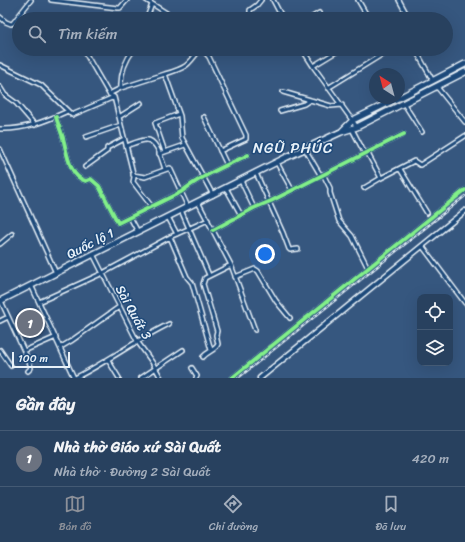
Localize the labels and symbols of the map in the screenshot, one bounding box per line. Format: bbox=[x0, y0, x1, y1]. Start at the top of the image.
north arrow bbox=[369, 68, 405, 104]
district label: NGŨ PHÚC bbox=[253, 135, 333, 161]
street label: Quốc lộ 1 bbox=[62, 221, 119, 265]
your location bbox=[255, 244, 275, 264]
street label: Sài Quất 3 bbox=[109, 281, 158, 344]
pin: 1 bbox=[17, 308, 43, 338]
scale bar bbox=[12, 350, 70, 369]

